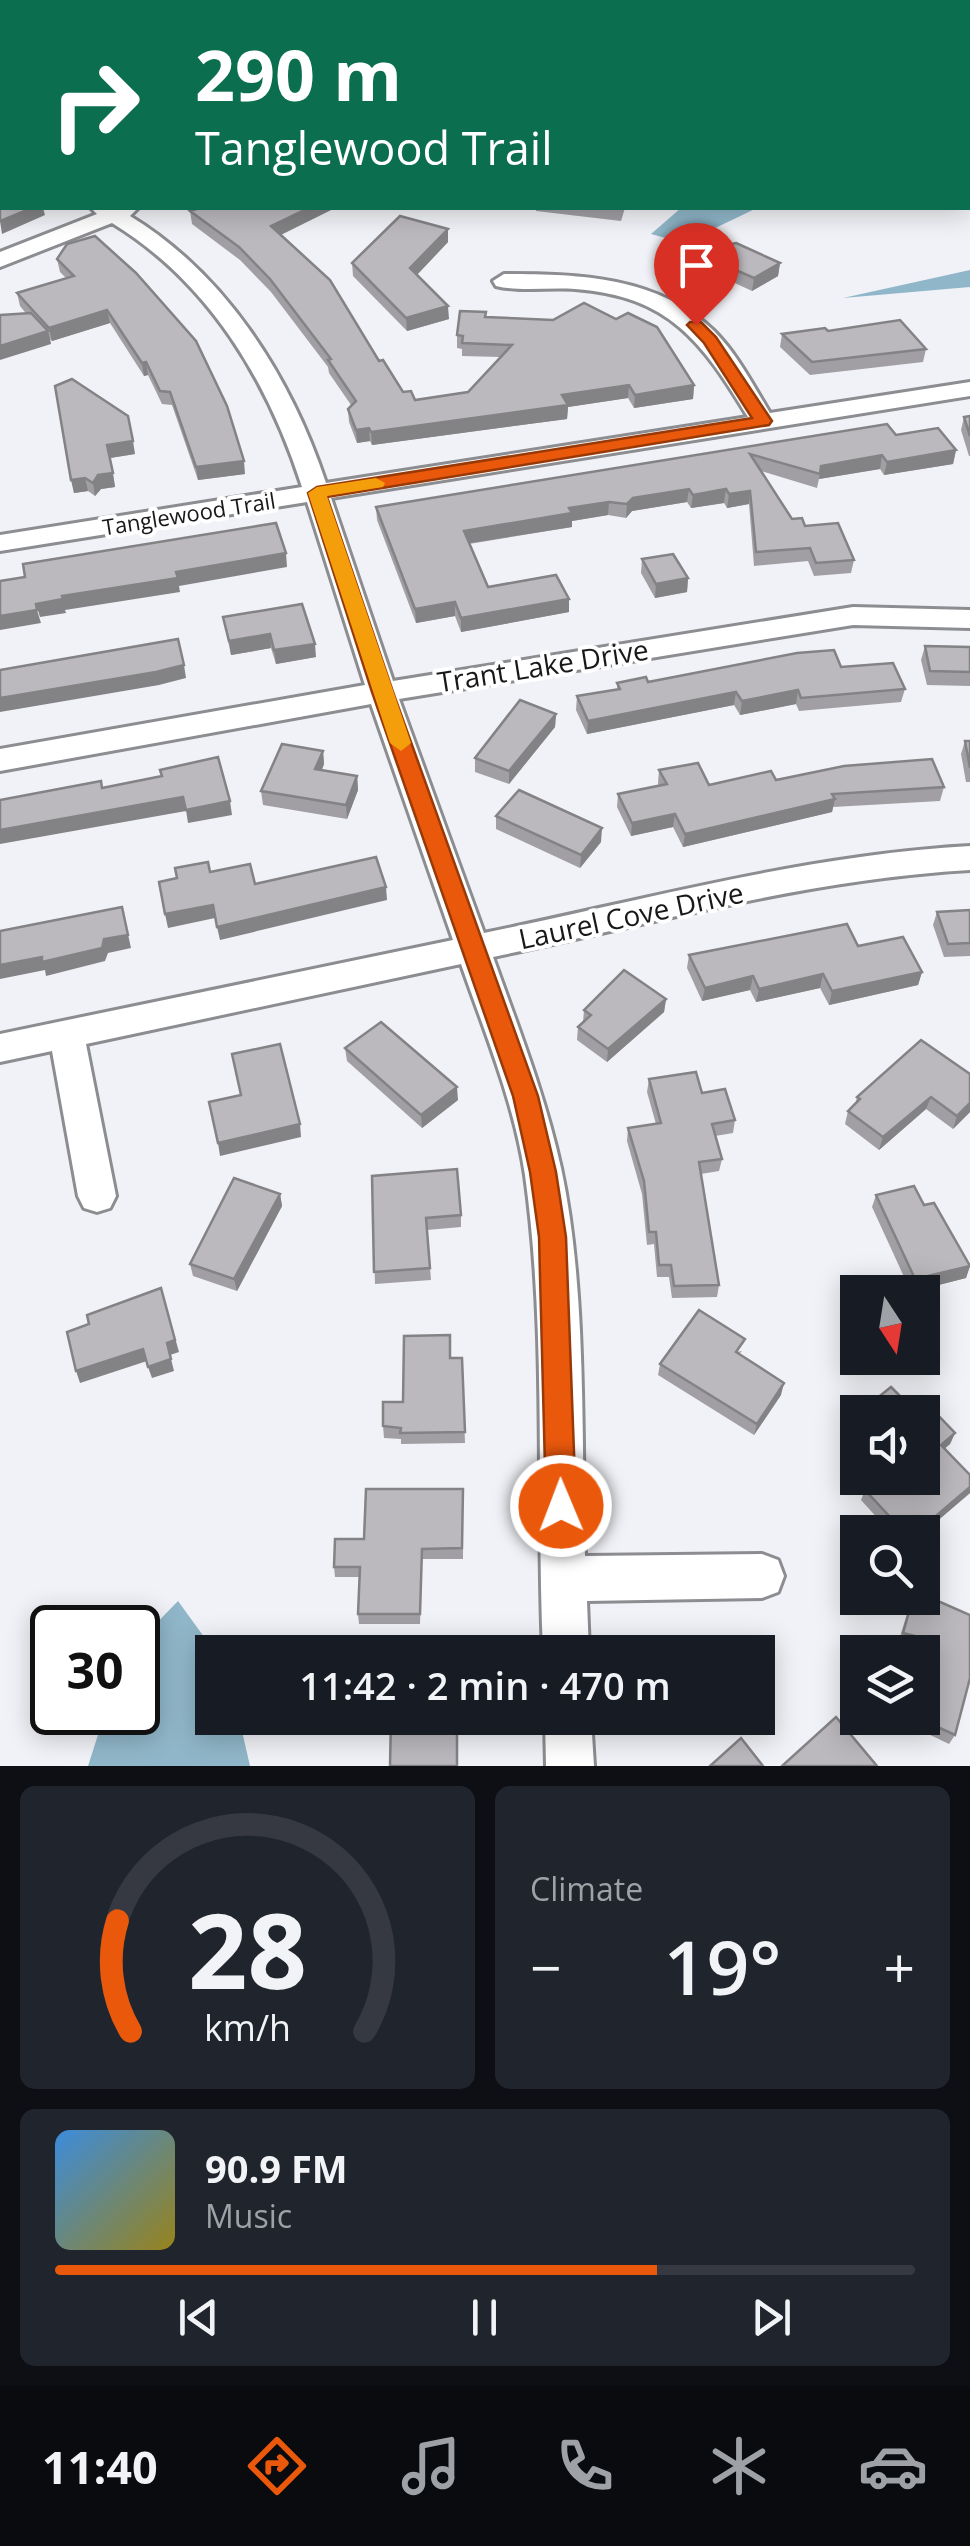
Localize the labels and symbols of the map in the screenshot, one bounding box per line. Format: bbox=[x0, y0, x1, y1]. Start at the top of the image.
pin bbox=[654, 223, 739, 326]
street label: Tanglewood Trail bbox=[100, 485, 278, 542]
street label: Trant Lake Drive bbox=[435, 630, 651, 700]
street label: Laurel Cove Drive bbox=[515, 873, 747, 957]
north arrow bbox=[840, 1275, 940, 1375]
position arrow bbox=[509, 1454, 613, 1558]
speed limit sign: 30 bbox=[30, 1605, 160, 1735]

